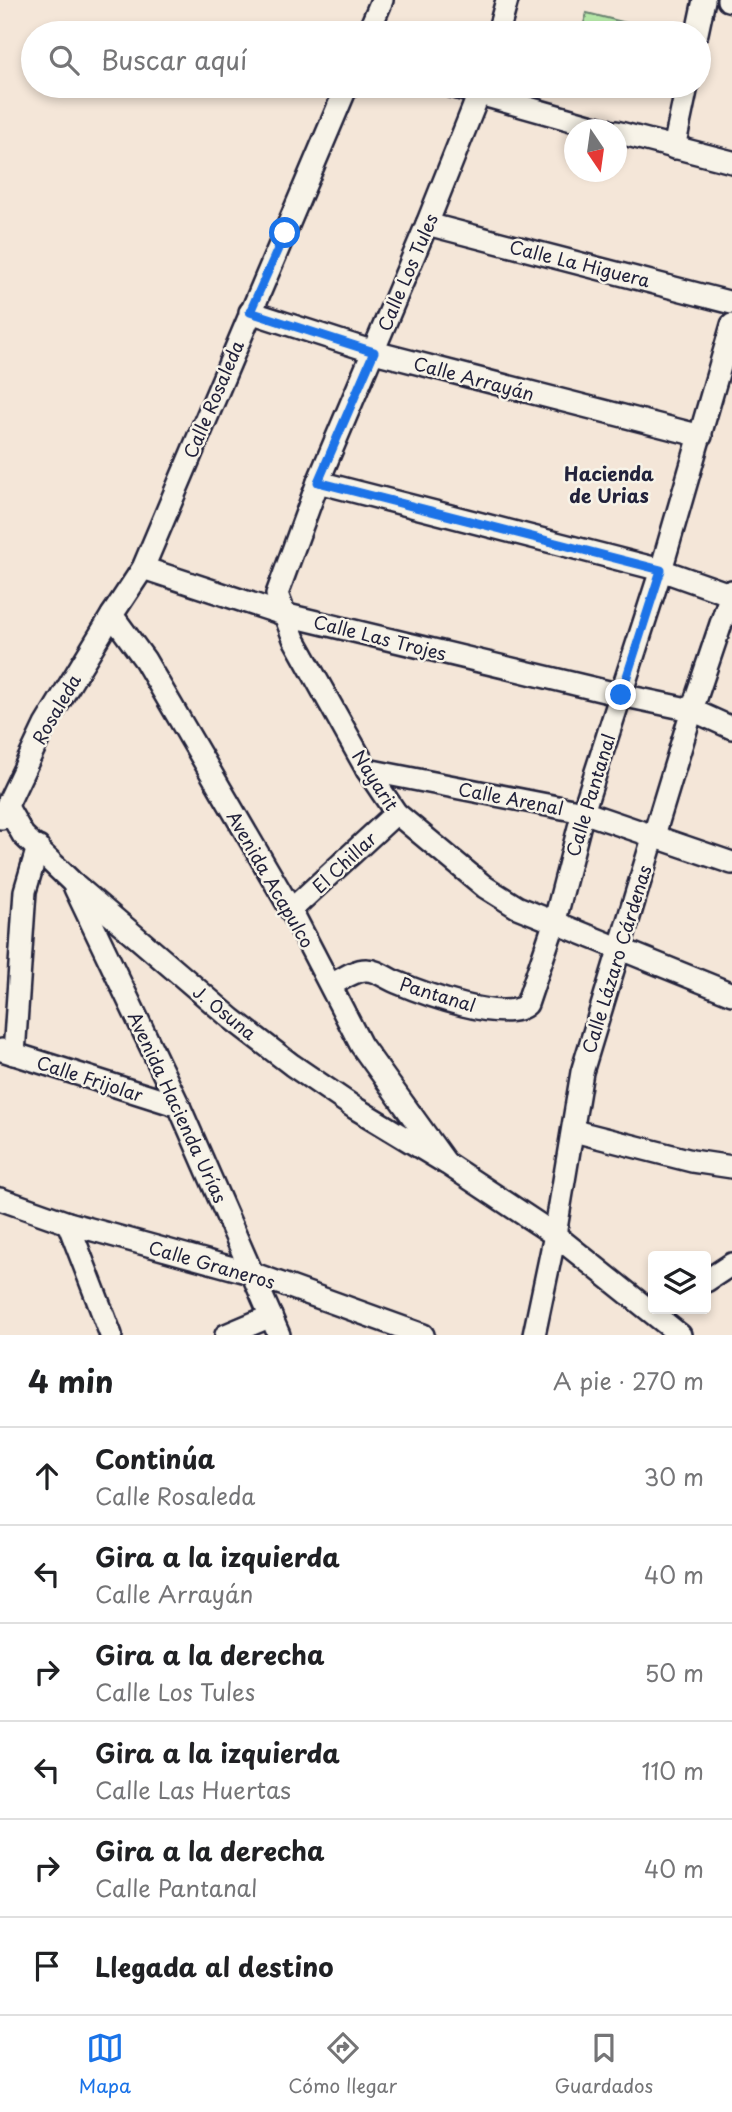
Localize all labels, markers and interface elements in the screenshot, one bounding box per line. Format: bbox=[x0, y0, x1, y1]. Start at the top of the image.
search box bbox=[21, 21, 711, 98]
text: Buscar aquí bbox=[101, 40, 247, 79]
icon: search bbox=[45, 41, 83, 79]
north arrow bbox=[564, 119, 627, 182]
street label: Calle Los Tules bbox=[370, 209, 444, 335]
route start bbox=[269, 217, 300, 248]
street label: Calle La Higuera bbox=[507, 232, 653, 294]
street label: Calle Rosaleda bbox=[176, 336, 250, 462]
street label: Calle Arrayán bbox=[411, 349, 537, 407]
district label: Hacienda de Urias bbox=[564, 459, 654, 509]
street label: Calle Las Trojes bbox=[311, 607, 449, 667]
street label: Rosaleda bbox=[25, 669, 87, 749]
route end bbox=[605, 679, 636, 710]
street label: Calle Pantanal bbox=[559, 730, 621, 860]
street label: Nayarit bbox=[346, 744, 406, 816]
street label: Calle Arenal bbox=[456, 775, 566, 821]
street label: Avenida Acapulco bbox=[221, 805, 321, 953]
street label: El Chillar bbox=[306, 824, 383, 899]
street label: Calle Lázaro Cárdenas bbox=[574, 861, 658, 1057]
street label: Pantanal bbox=[397, 970, 479, 1018]
street label: J. Osuna bbox=[188, 978, 263, 1046]
street label: Avenida Hacienda Urías bbox=[122, 1007, 234, 1207]
street label: Calle Frijolar bbox=[33, 1048, 147, 1108]
street label: Calle Graneros bbox=[146, 1233, 278, 1295]
map controls bbox=[648, 1251, 711, 1314]
button: layers bbox=[648, 1251, 711, 1314]
text: 4 min bbox=[28, 1358, 114, 1403]
text: A pie · 270 m bbox=[553, 1363, 704, 1398]
text: Continúa bbox=[95, 1439, 215, 1478]
icon: ahead bbox=[28, 1457, 66, 1495]
text: 30 m bbox=[643, 1459, 704, 1494]
text: Calle Rosaleda bbox=[95, 1478, 255, 1513]
text: Gira a la izquierda bbox=[95, 1537, 340, 1576]
icon: left bbox=[28, 1555, 66, 1593]
text: 40 m bbox=[644, 1557, 704, 1592]
text: Calle Arrayán bbox=[95, 1576, 253, 1611]
text: Gira a la derecha bbox=[95, 1635, 325, 1674]
icon: right bbox=[28, 1653, 66, 1691]
text: 50 m bbox=[644, 1655, 704, 1690]
text: Calle Los Tules bbox=[95, 1674, 255, 1709]
text: Gira a la izquierda bbox=[95, 1733, 340, 1772]
icon: left bbox=[28, 1751, 66, 1789]
text: 110 m bbox=[642, 1753, 704, 1788]
text: Calle Las Huertas bbox=[95, 1772, 291, 1807]
text: Gira a la derecha bbox=[95, 1831, 325, 1870]
icon: right bbox=[28, 1849, 66, 1887]
text: 40 m bbox=[644, 1851, 704, 1886]
text: Calle Pantanal bbox=[95, 1870, 257, 1905]
icon: arrive bbox=[28, 1947, 66, 1985]
text: Llegada al destino bbox=[95, 1947, 334, 1986]
tab: Mapa bbox=[79, 2029, 131, 2099]
tab: Cómo llegar bbox=[288, 2029, 397, 2099]
tab: Guardados bbox=[554, 2029, 653, 2099]

